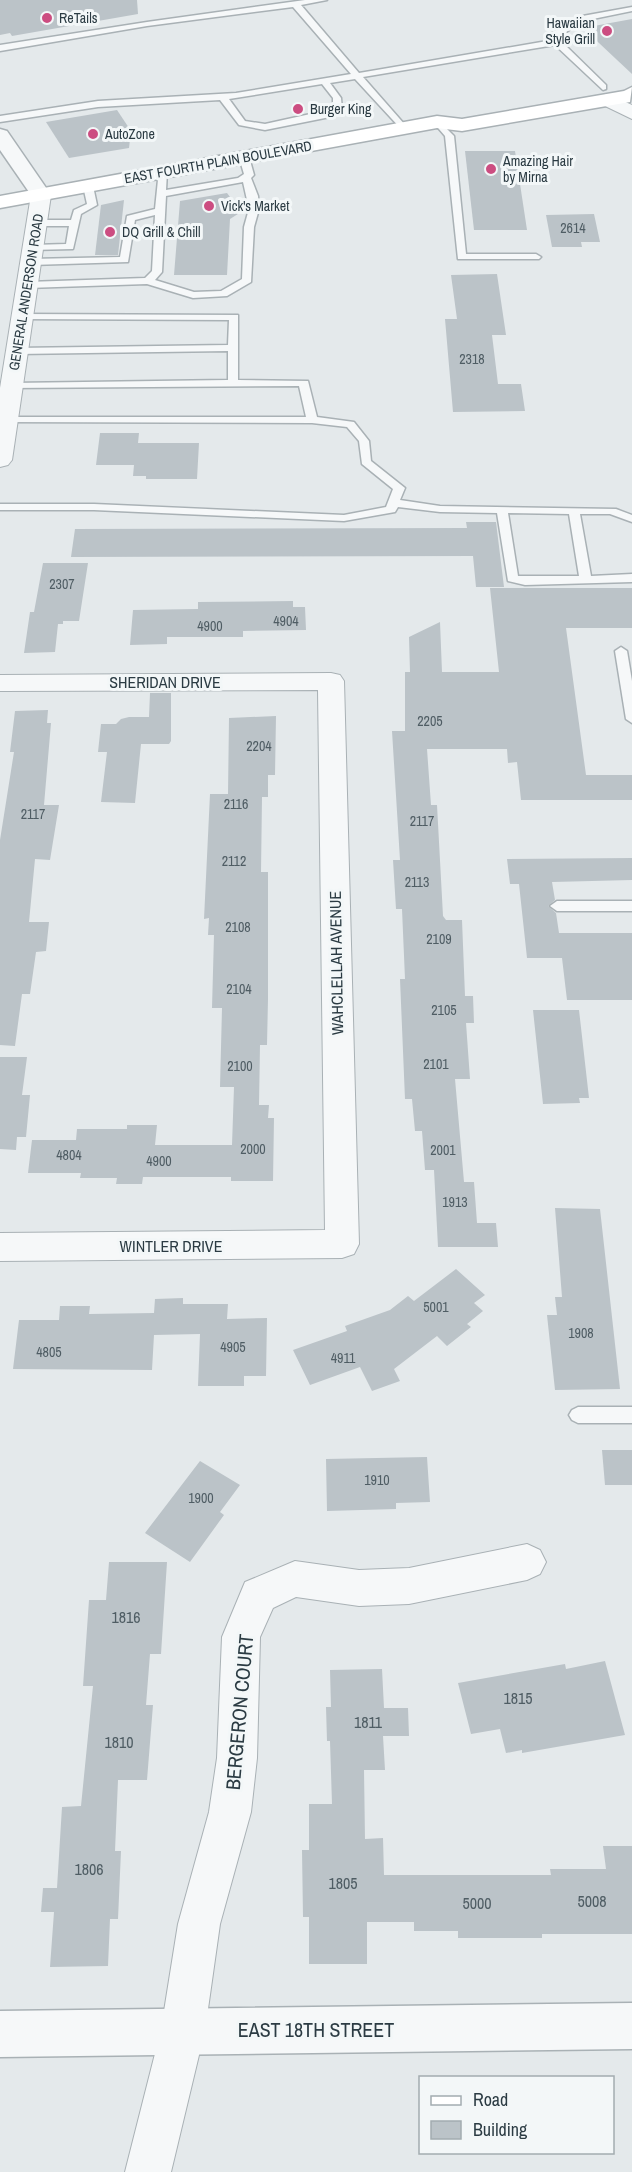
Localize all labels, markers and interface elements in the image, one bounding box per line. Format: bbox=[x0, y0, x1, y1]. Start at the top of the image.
place label: ReTails bbox=[59, 9, 98, 27]
marker: ReTails bbox=[40, 11, 54, 25]
place label: Hawaiian Style Grill bbox=[545, 14, 595, 48]
marker: Hawaiian Style Grill bbox=[600, 24, 614, 38]
place label: Burger King bbox=[310, 100, 372, 118]
marker: Burger King bbox=[291, 102, 305, 116]
place label: AutoZone bbox=[104, 125, 155, 143]
marker: AutoZone bbox=[86, 127, 100, 141]
street label: EAST FOURTH PLAIN BOULEVARD bbox=[123, 137, 313, 187]
place label: Amazing Hair by Mirna bbox=[502, 152, 573, 186]
marker: Amazing Hair by Mirna bbox=[484, 162, 498, 176]
place label: Vick's Market bbox=[221, 197, 289, 215]
marker: Vick's Market bbox=[202, 199, 216, 213]
street label: GENERAL ANDERSON ROAD bbox=[5, 212, 47, 372]
house number: 2614 bbox=[560, 219, 586, 237]
place label: DQ Grill & Chill bbox=[122, 223, 200, 241]
marker: DQ Grill & Chill bbox=[103, 225, 117, 239]
house number: 2318 bbox=[459, 350, 485, 368]
house number: 2307 bbox=[49, 575, 75, 593]
house number: 4904 bbox=[273, 612, 299, 630]
house number: 4900 bbox=[197, 617, 223, 635]
street label: SHERIDAN DRIVE bbox=[109, 671, 221, 693]
house number: 2205 bbox=[417, 712, 443, 730]
house number: 2204 bbox=[246, 737, 272, 755]
house number: 2116 bbox=[224, 795, 248, 813]
house number: 2117 bbox=[21, 805, 45, 823]
house number: 2117 bbox=[410, 812, 434, 830]
house number: 2112 bbox=[222, 852, 246, 870]
house number: 2113 bbox=[405, 873, 429, 891]
street label: WAHCLELLAH AVENUE bbox=[324, 891, 348, 1035]
house number: 2108 bbox=[225, 918, 251, 936]
house number: 2109 bbox=[426, 930, 452, 948]
house number: 2104 bbox=[226, 980, 252, 998]
house number: 2105 bbox=[431, 1001, 457, 1019]
house number: 2101 bbox=[423, 1055, 449, 1073]
house number: 2100 bbox=[227, 1057, 253, 1075]
house number: 2000 bbox=[240, 1140, 266, 1158]
house number: 2001 bbox=[430, 1141, 456, 1159]
house number: 4804 bbox=[56, 1146, 82, 1164]
house number: 4900 bbox=[146, 1152, 172, 1170]
house number: 1913 bbox=[442, 1193, 468, 1211]
street label: WINTLER DRIVE bbox=[120, 1235, 222, 1257]
house number: 5001 bbox=[423, 1298, 449, 1316]
house number: 1908 bbox=[568, 1324, 594, 1342]
house number: 4905 bbox=[220, 1338, 246, 1356]
house number: 4805 bbox=[36, 1343, 62, 1361]
house number: 4911 bbox=[331, 1349, 356, 1367]
house number: 1910 bbox=[364, 1471, 390, 1489]
house number: 1900 bbox=[188, 1489, 214, 1507]
house number: 1816 bbox=[111, 1606, 141, 1628]
street label: BERGERON COURT bbox=[219, 1633, 259, 1791]
house number: 1815 bbox=[503, 1687, 533, 1709]
house number: 1811 bbox=[354, 1711, 383, 1733]
house number: 1810 bbox=[104, 1731, 134, 1753]
house number: 1806 bbox=[74, 1858, 104, 1880]
house number: 1805 bbox=[328, 1872, 358, 1894]
house number: 5008 bbox=[577, 1890, 607, 1912]
house number: 5000 bbox=[462, 1892, 492, 1914]
street label: EAST 18TH STREET bbox=[238, 2016, 394, 2043]
legend bbox=[419, 2076, 614, 2154]
text: Road bbox=[473, 2087, 508, 2112]
text: Building bbox=[473, 2117, 528, 2142]

